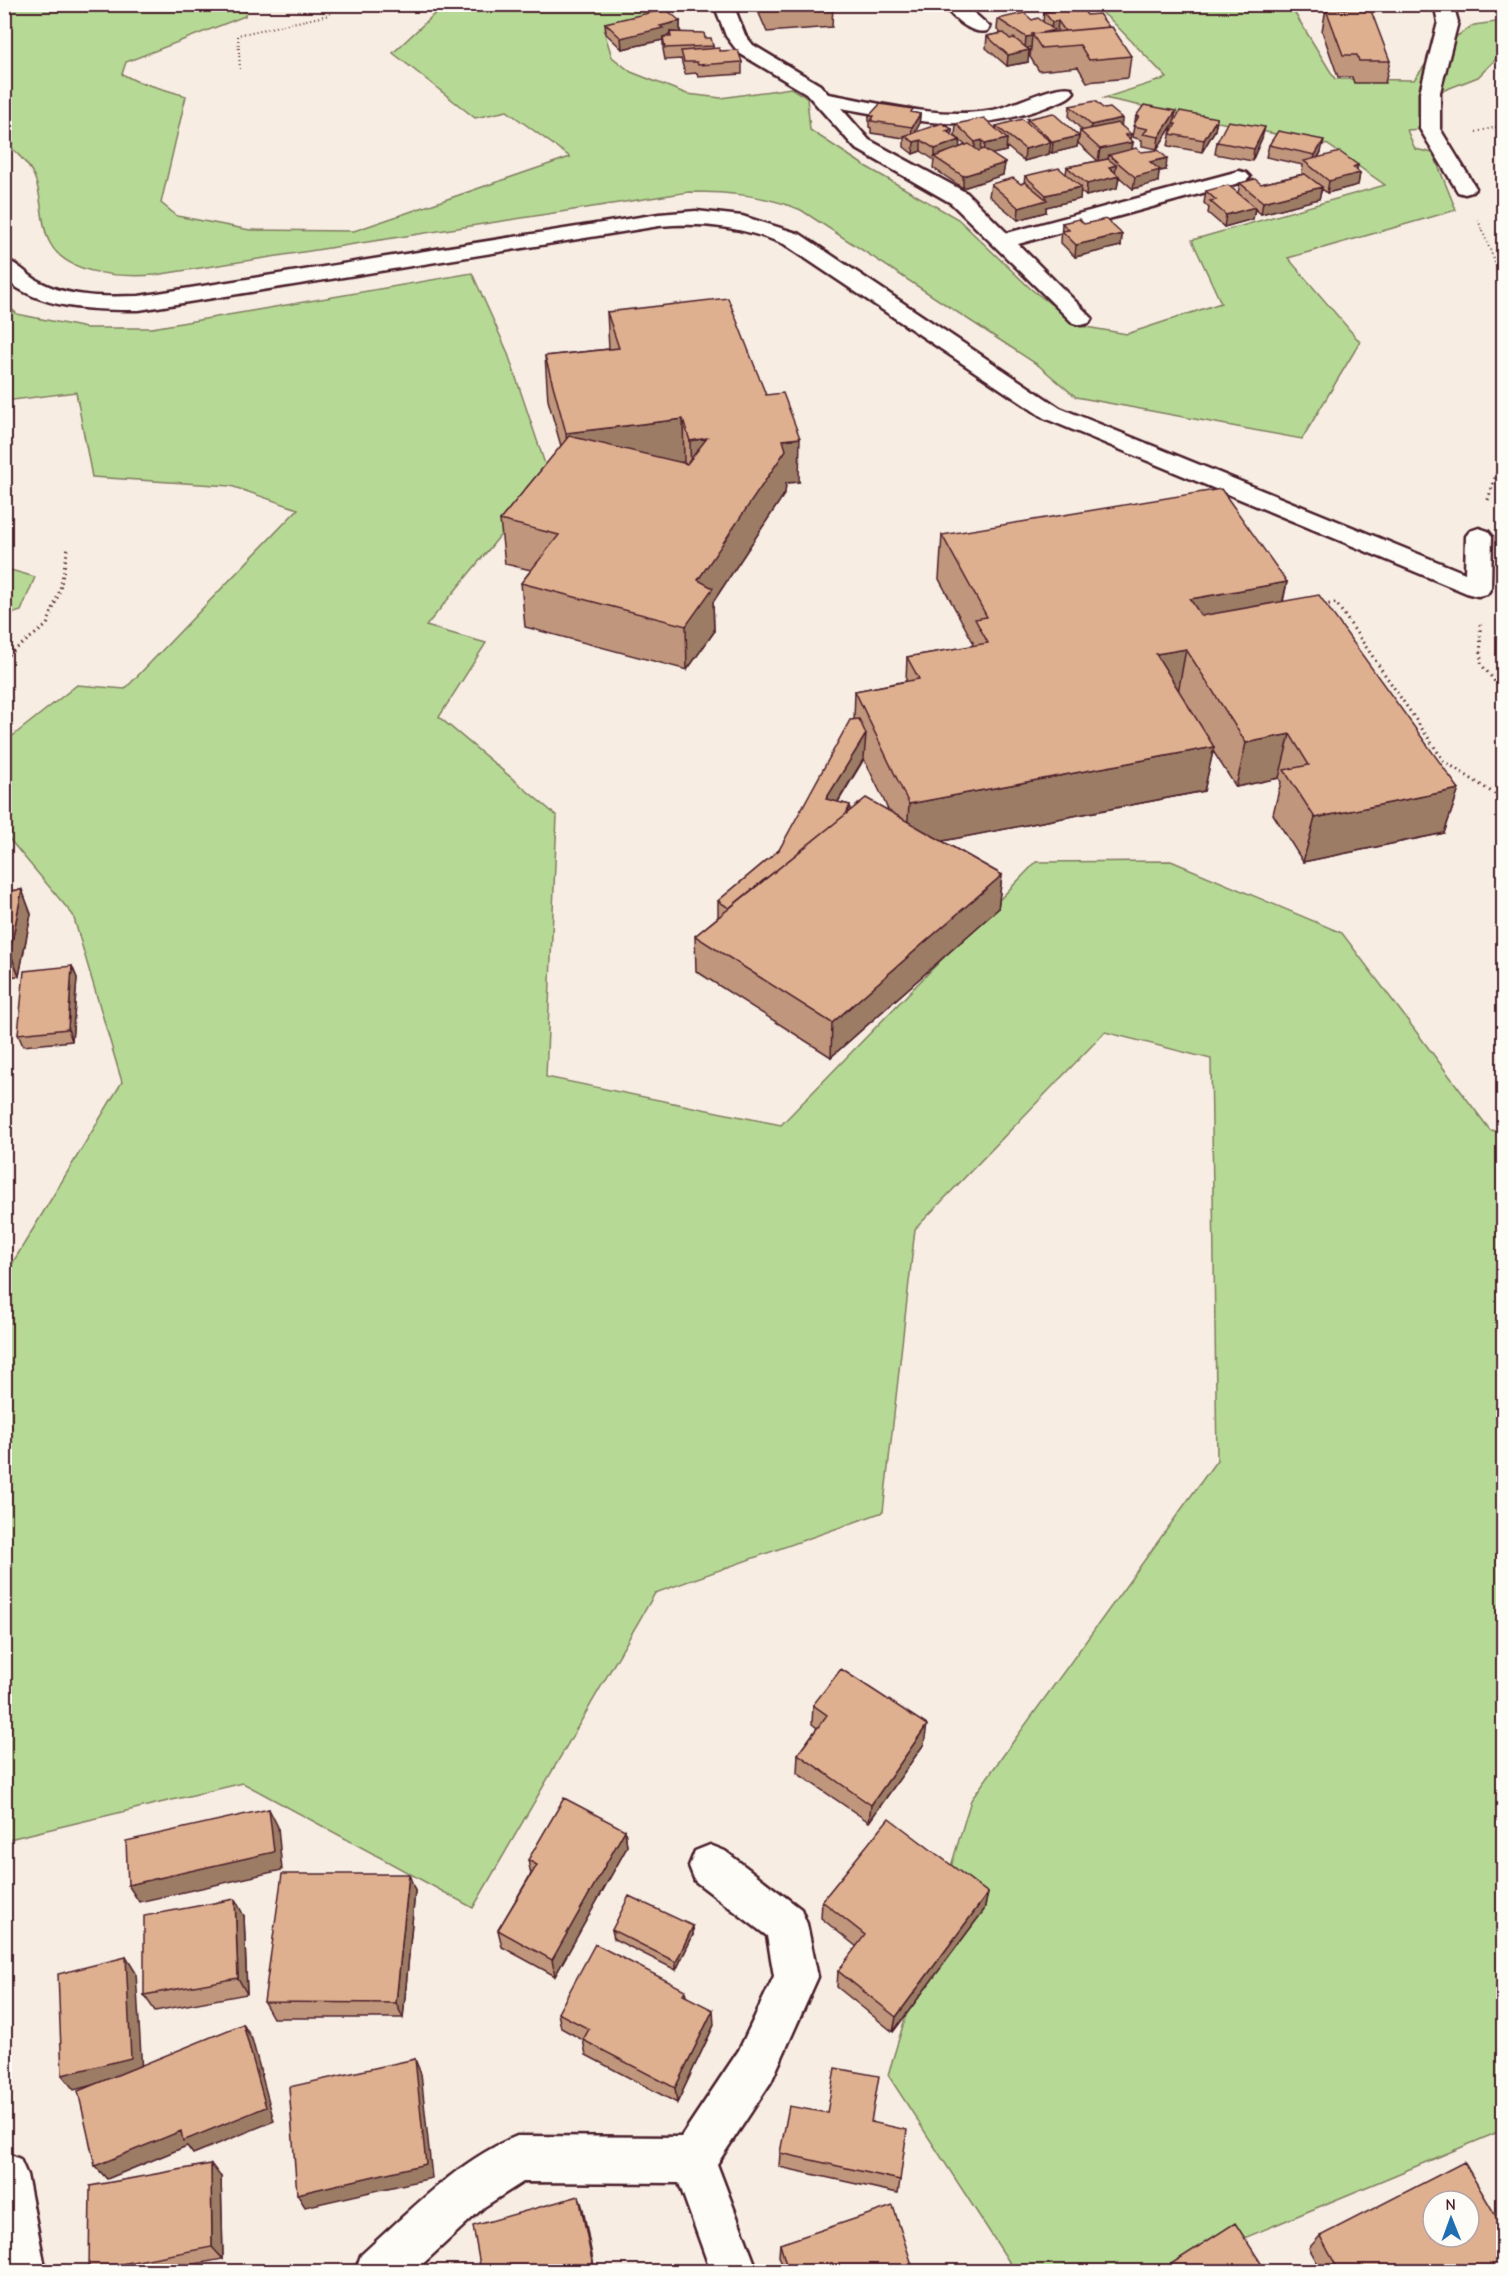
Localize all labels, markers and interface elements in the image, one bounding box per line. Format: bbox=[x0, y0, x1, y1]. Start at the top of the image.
north arrow bbox=[1421, 2189, 1481, 2249]
text: N bbox=[1445, 2196, 1456, 2214]

